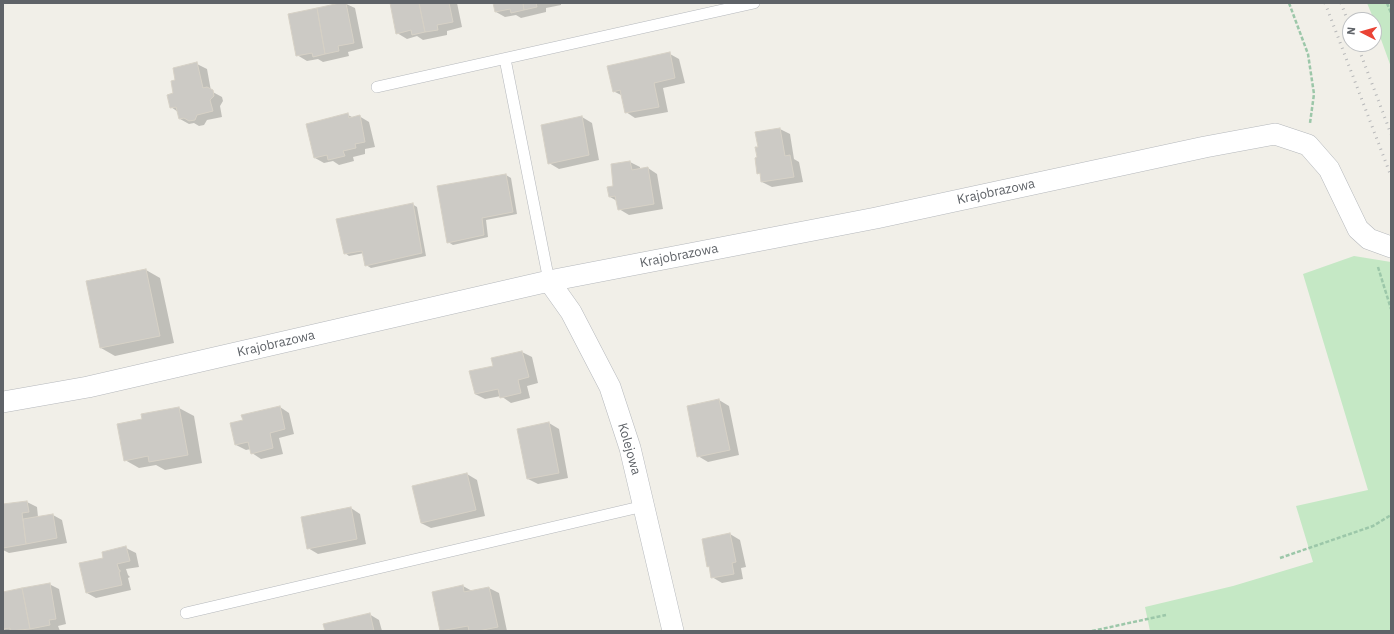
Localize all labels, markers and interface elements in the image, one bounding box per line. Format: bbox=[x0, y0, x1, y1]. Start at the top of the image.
north arrow bbox=[1342, 12, 1382, 52]
text: N bbox=[1344, 26, 1358, 36]
street label: Krajobrazowa bbox=[956, 176, 1036, 208]
street label: Krajobrazowa bbox=[639, 241, 719, 271]
street label: Krajobrazowa bbox=[236, 327, 316, 361]
street label: Kolejowa bbox=[614, 421, 644, 477]

